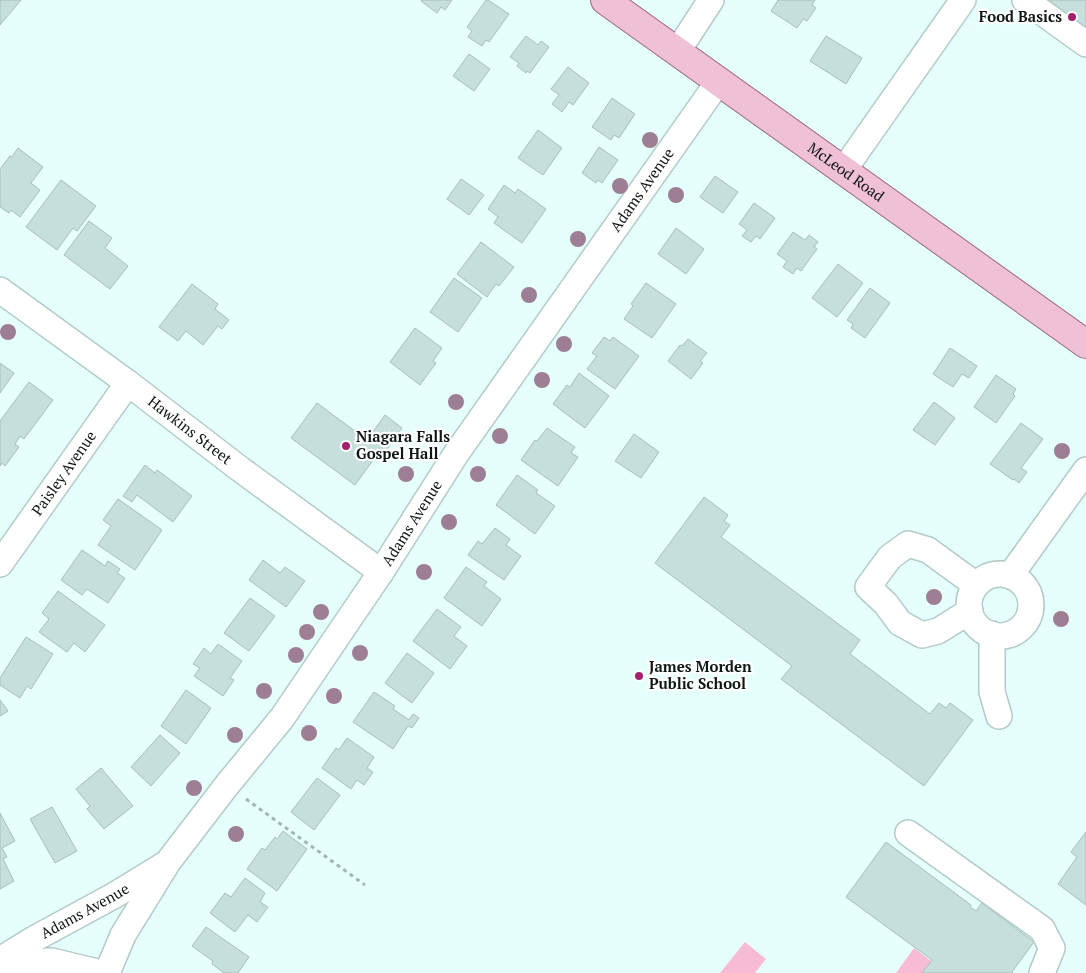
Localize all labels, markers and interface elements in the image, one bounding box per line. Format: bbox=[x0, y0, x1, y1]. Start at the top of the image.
place label: Food Basics bbox=[979, 6, 1062, 26]
marker: Food Basics bbox=[1066, 11, 1078, 23]
street label: McLeod Road bbox=[804, 137, 889, 206]
street label: Adams Avenue bbox=[605, 143, 678, 235]
street label: Hawkins Street bbox=[144, 391, 237, 468]
street label: Paisley Avenue bbox=[26, 426, 100, 519]
place label: Niagara Falls Gospel Hall bbox=[356, 426, 450, 463]
marker: Niagara Falls Gospel Hall bbox=[340, 440, 352, 452]
street label: Adams Avenue bbox=[376, 476, 446, 569]
place label: James Morden Public School bbox=[649, 656, 752, 693]
marker: James Morden Public School bbox=[633, 670, 645, 682]
street label: Adams Avenue bbox=[37, 878, 132, 943]

